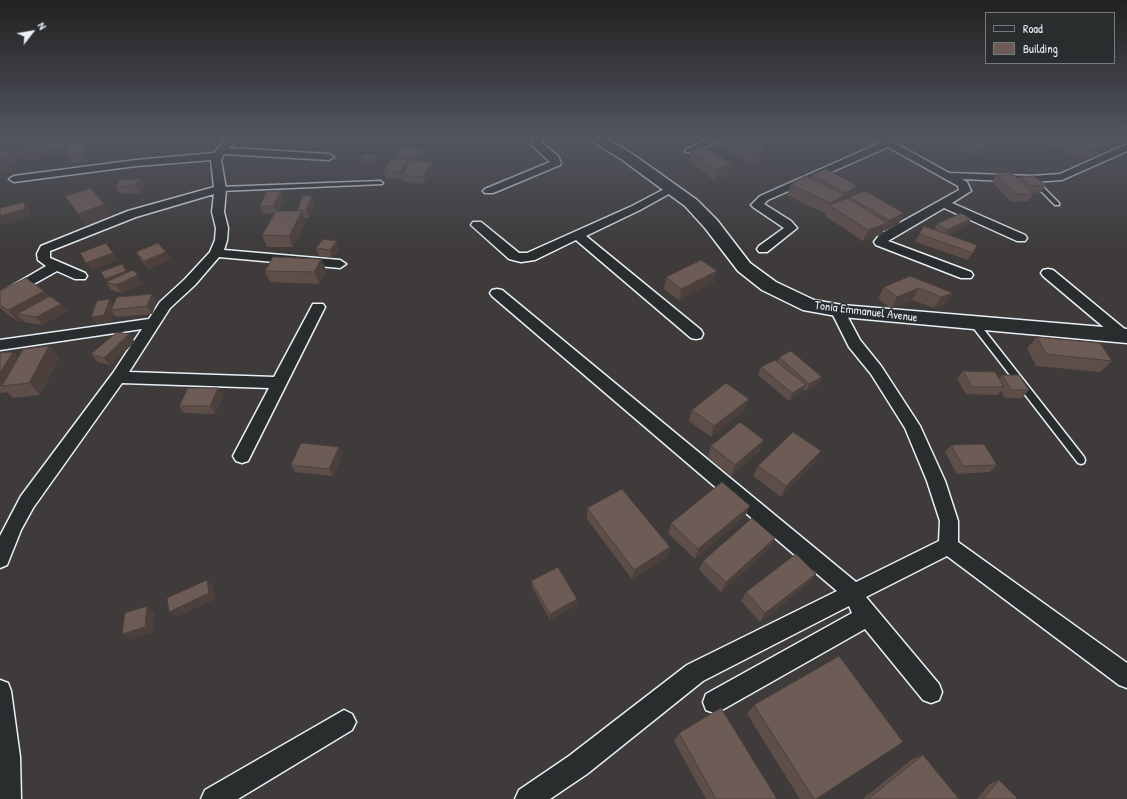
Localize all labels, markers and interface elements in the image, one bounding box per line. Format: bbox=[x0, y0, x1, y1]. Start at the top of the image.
north arrow bbox=[12, 12, 52, 52]
legend bbox=[985, 12, 1115, 64]
text: N bbox=[35, 20, 50, 32]
text: Road bbox=[1023, 20, 1043, 37]
text: Building bbox=[1023, 40, 1058, 57]
street label: Tonia Emmanuel Avenue bbox=[814, 299, 918, 325]

